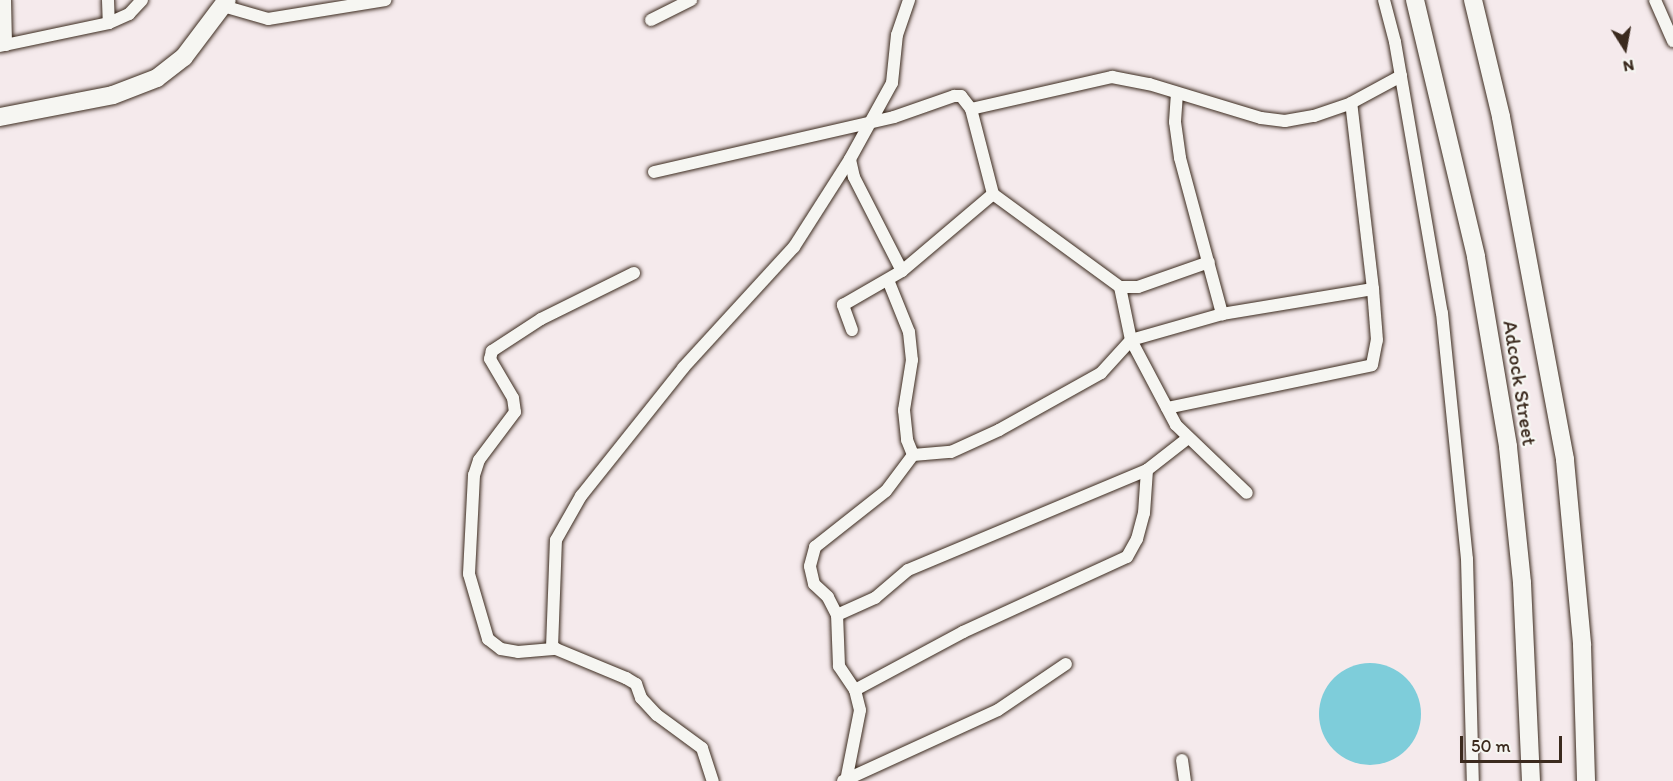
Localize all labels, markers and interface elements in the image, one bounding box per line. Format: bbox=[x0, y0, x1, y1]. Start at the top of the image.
north arrow bbox=[1595, 18, 1655, 78]
text: N bbox=[1621, 56, 1636, 77]
street label: Adcock Street bbox=[1498, 319, 1542, 447]
scale bar bbox=[1463, 724, 1565, 762]
text: 50 m bbox=[1471, 735, 1511, 757]

